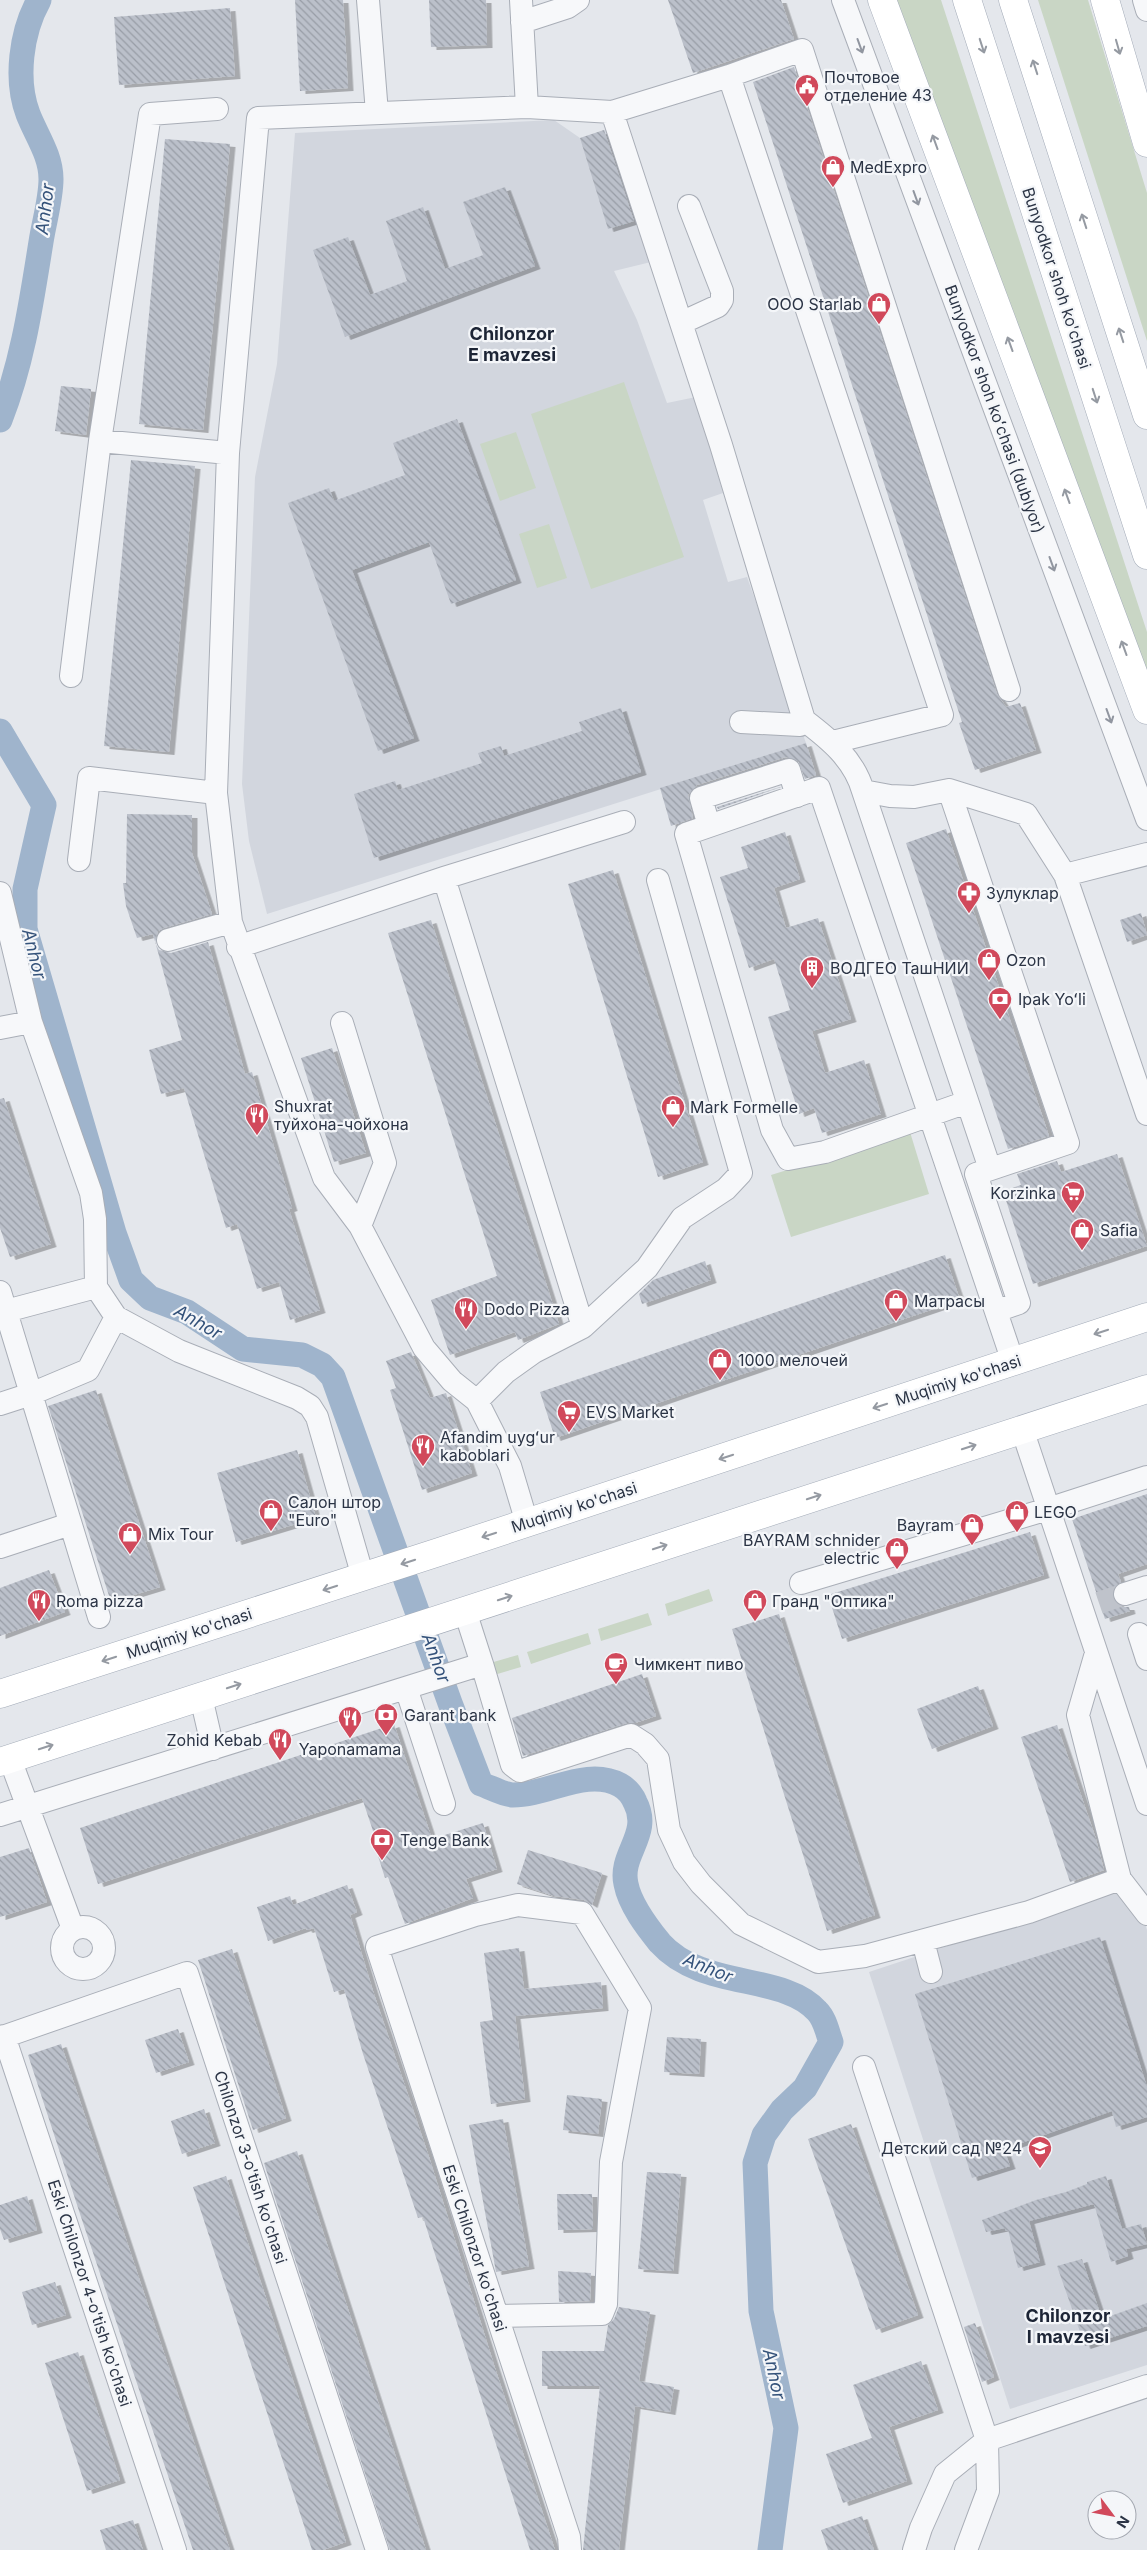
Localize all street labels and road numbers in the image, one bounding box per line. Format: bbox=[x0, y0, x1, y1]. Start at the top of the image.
street label: Bunyodkor shoh ko'chasi bbox=[1018, 185, 1096, 371]
street label: Bunyodkor shoh koʻchasi (dublyor) bbox=[941, 282, 1049, 536]
street label: Muqimiy ko'chasi bbox=[893, 1350, 1023, 1410]
street label: Muqimiy ko'chasi bbox=[509, 1477, 639, 1537]
street label: Muqimiy ko'chasi bbox=[124, 1603, 254, 1663]
street label: Chilonzor 3-o'tish ko'chasi bbox=[210, 2068, 292, 2266]
street label: Eski Chilonzor ko'chasi bbox=[439, 2162, 511, 2334]
street label: Eski Chilonzor 4-o'tish ko'chasi bbox=[44, 2177, 136, 2409]

